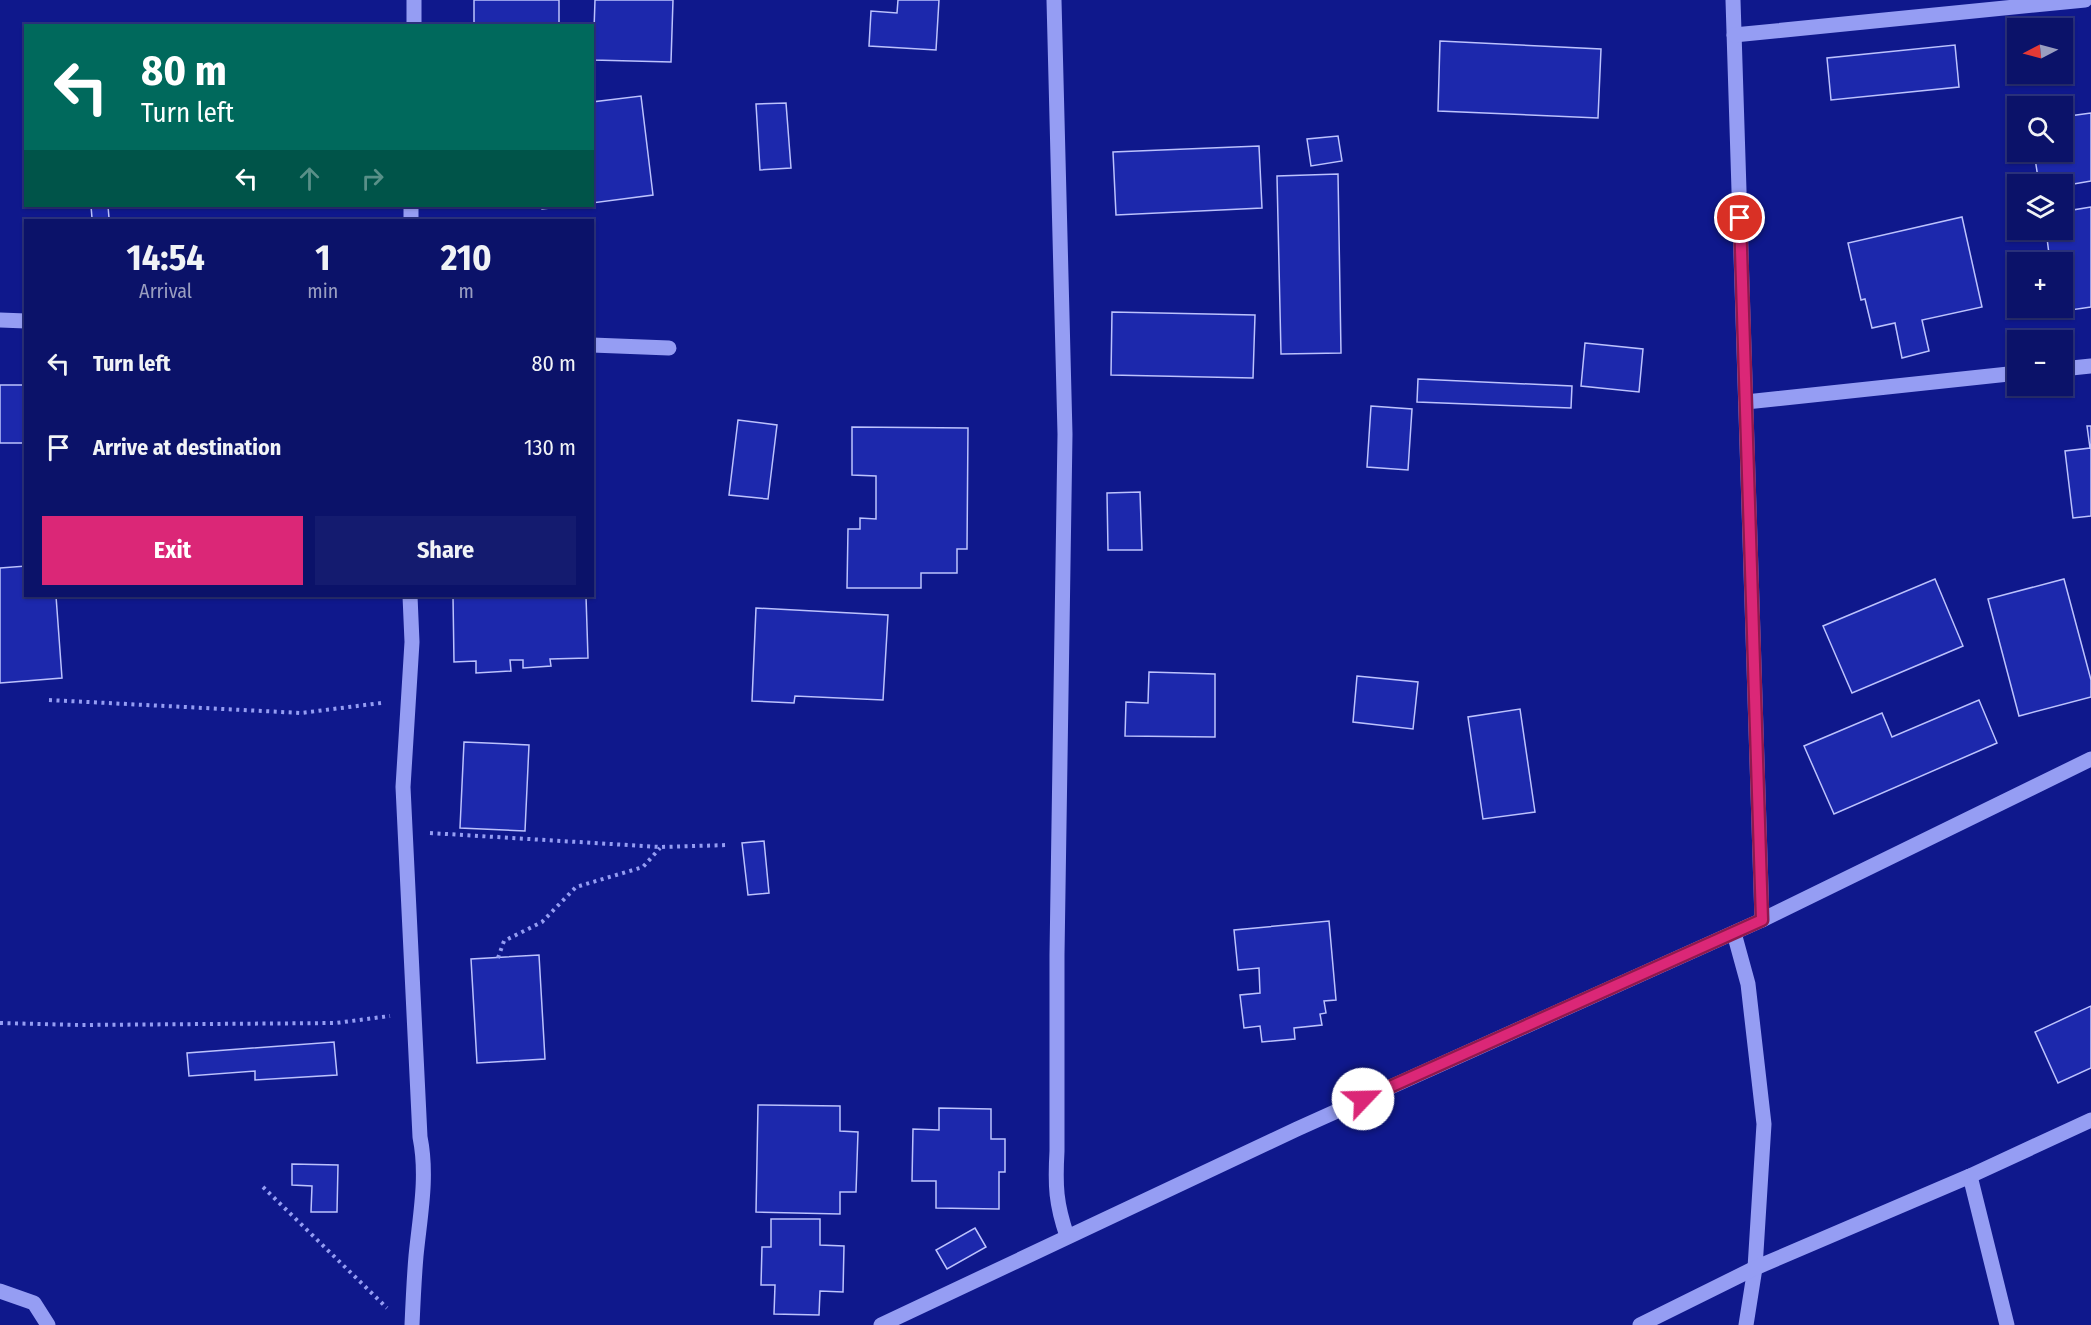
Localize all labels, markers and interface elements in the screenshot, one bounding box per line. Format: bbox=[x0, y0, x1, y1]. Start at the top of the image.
north arrow bbox=[2007, 18, 2073, 84]
map controls bbox=[2007, 18, 2073, 396]
text: 80 m bbox=[141, 46, 227, 96]
icon: left bbox=[42, 48, 120, 126]
button: search bbox=[2007, 96, 2073, 162]
text: Turn left bbox=[141, 97, 234, 129]
icon: left bbox=[230, 162, 263, 195]
icon: ahead bbox=[293, 162, 326, 195]
icon: right bbox=[356, 162, 389, 195]
button: layers bbox=[2007, 174, 2073, 240]
pin bbox=[1714, 192, 1765, 243]
icon: arrive bbox=[1723, 201, 1756, 234]
text: 14:54 bbox=[126, 236, 205, 280]
text: 1 bbox=[315, 236, 330, 280]
text: 210 bbox=[441, 236, 492, 280]
button: + bbox=[2007, 252, 2073, 318]
text: Arrival bbox=[139, 279, 192, 303]
text: min bbox=[307, 279, 338, 303]
text: m bbox=[458, 279, 474, 303]
button: − bbox=[2007, 330, 2073, 396]
icon: left bbox=[42, 347, 75, 380]
text: Turn left bbox=[93, 350, 171, 377]
text: 80 m bbox=[531, 350, 576, 377]
icon: arrive bbox=[42, 431, 75, 464]
text: Arrive at destination bbox=[93, 434, 281, 461]
text: 130 m bbox=[524, 434, 576, 461]
button: Exit bbox=[42, 516, 303, 585]
button: Share bbox=[315, 516, 576, 585]
position arrow bbox=[1331, 1067, 1395, 1131]

